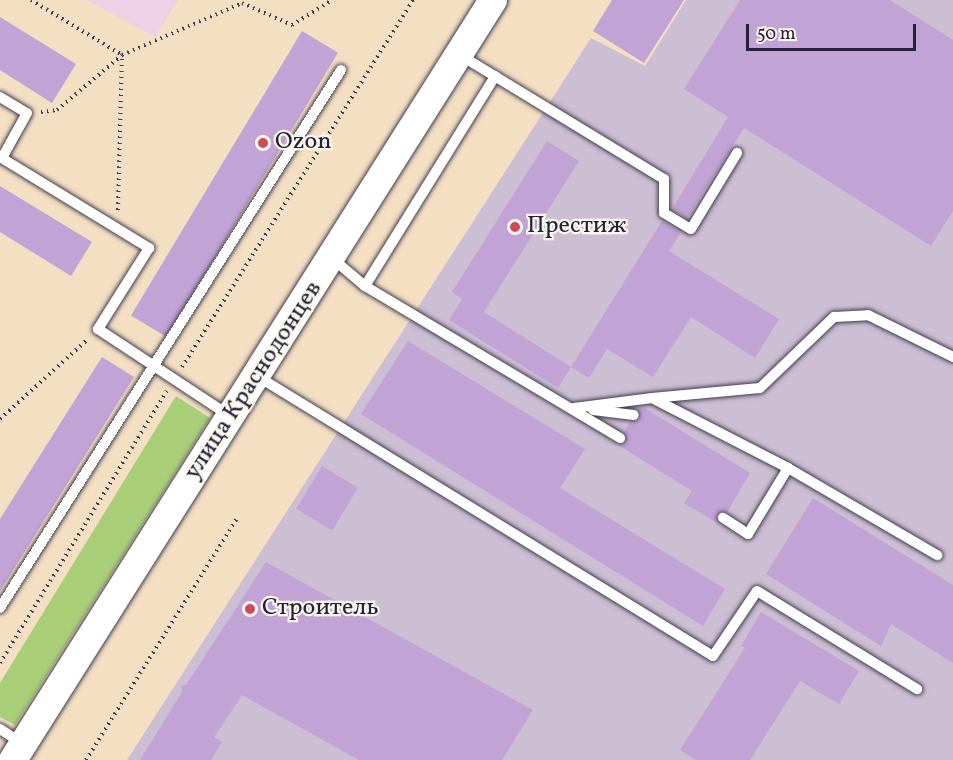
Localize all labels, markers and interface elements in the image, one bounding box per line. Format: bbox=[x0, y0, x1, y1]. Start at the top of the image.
scale bar bbox=[749, 12, 918, 50]
text: 50 m bbox=[757, 22, 796, 47]
place label: Ozon bbox=[275, 129, 332, 157]
marker: Ozon bbox=[256, 136, 270, 150]
place label: Престиж bbox=[527, 213, 627, 241]
marker: Престиж bbox=[508, 220, 522, 234]
street label: улица Краснодонцев bbox=[179, 276, 329, 486]
place label: Строитель bbox=[262, 595, 378, 623]
marker: Строитель bbox=[243, 602, 257, 616]

